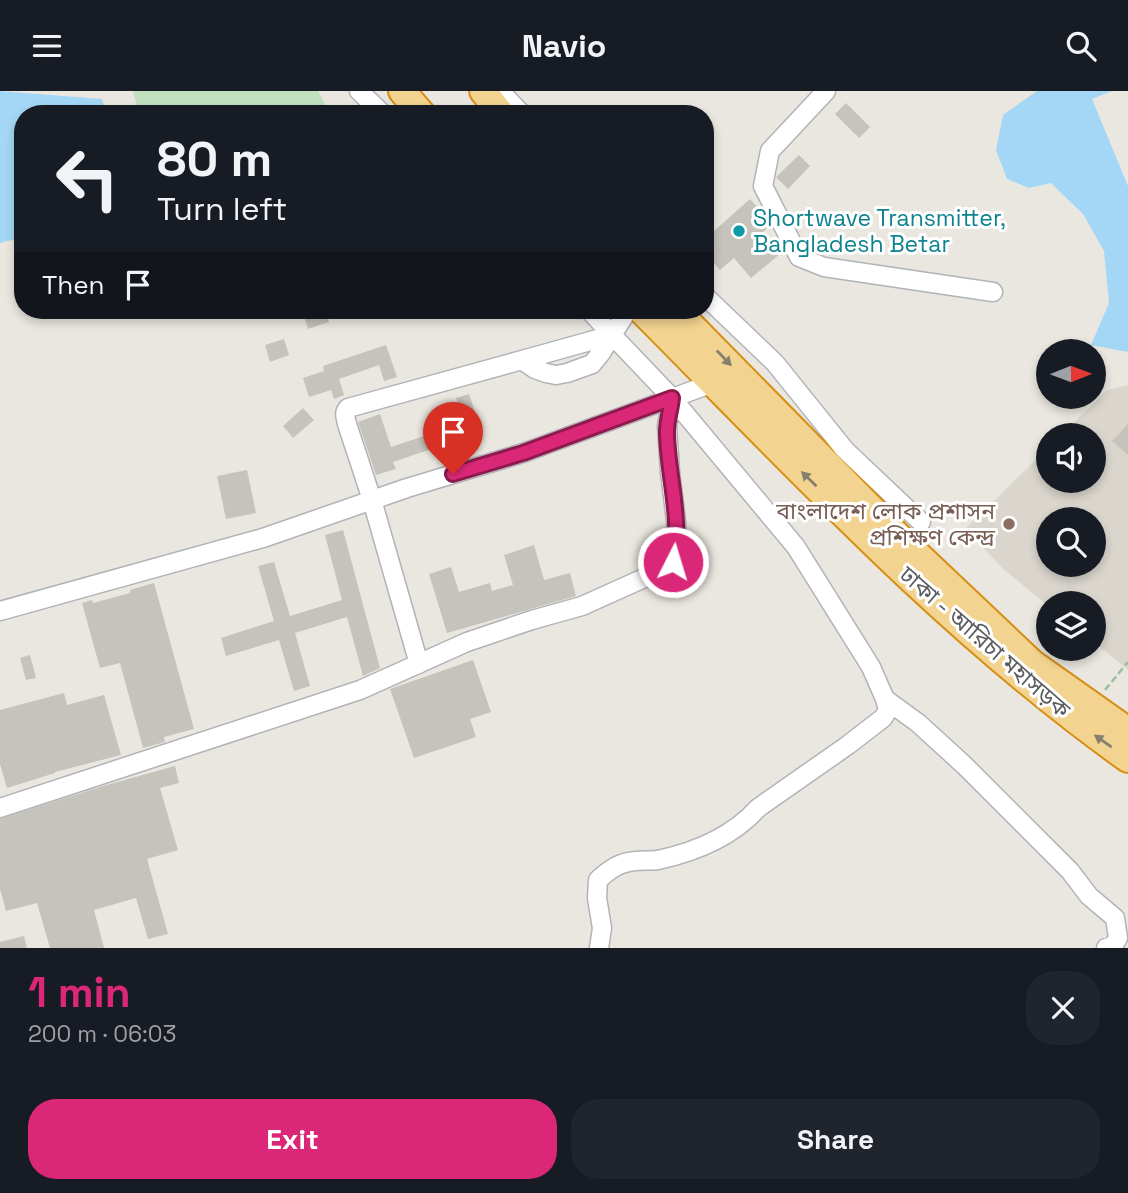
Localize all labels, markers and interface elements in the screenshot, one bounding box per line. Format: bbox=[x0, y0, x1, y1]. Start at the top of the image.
text: Navio bbox=[522, 26, 606, 66]
icon: menu bbox=[28, 27, 66, 65]
icon: search bbox=[1062, 27, 1100, 65]
text: 80 m bbox=[157, 128, 272, 190]
icon: left bbox=[42, 133, 133, 224]
text: Turn left bbox=[157, 189, 287, 229]
place label: Shortwave Transmitter, Bangladesh Betar bbox=[753, 203, 1006, 259]
marker: Shortwave Transmitter, Bangladesh Betar bbox=[731, 223, 747, 239]
icon: arrive bbox=[119, 266, 157, 304]
text: Then bbox=[42, 268, 105, 302]
north arrow bbox=[1036, 339, 1106, 409]
map controls bbox=[1036, 339, 1106, 661]
one-way arrow bbox=[715, 350, 732, 366]
pin bbox=[423, 402, 483, 474]
icon: arrive bbox=[434, 413, 472, 451]
button: sound bbox=[1036, 423, 1106, 493]
one-way arrow bbox=[801, 471, 817, 487]
place label: বাংলাদেশ লোক প্রশাসন প্রশিক্ষণ কেন্দ্র bbox=[775, 496, 996, 552]
button: search bbox=[1036, 507, 1106, 577]
marker: বাংলাদেশ লোক প্রশাসন প্রশিক্ষণ কেন্দ্র bbox=[1001, 516, 1017, 532]
position arrow bbox=[636, 525, 710, 599]
street label: ঢাকা - আরিচা মহাসড়ক bbox=[893, 559, 1077, 725]
button: layers bbox=[1036, 591, 1106, 661]
one-way arrow bbox=[1094, 734, 1112, 748]
text: 1 min bbox=[28, 966, 131, 1019]
button: close bbox=[1026, 971, 1100, 1045]
text: 200 m · 06:03 bbox=[28, 1019, 176, 1049]
button: Exit bbox=[28, 1099, 557, 1179]
button: Share bbox=[571, 1099, 1100, 1179]

